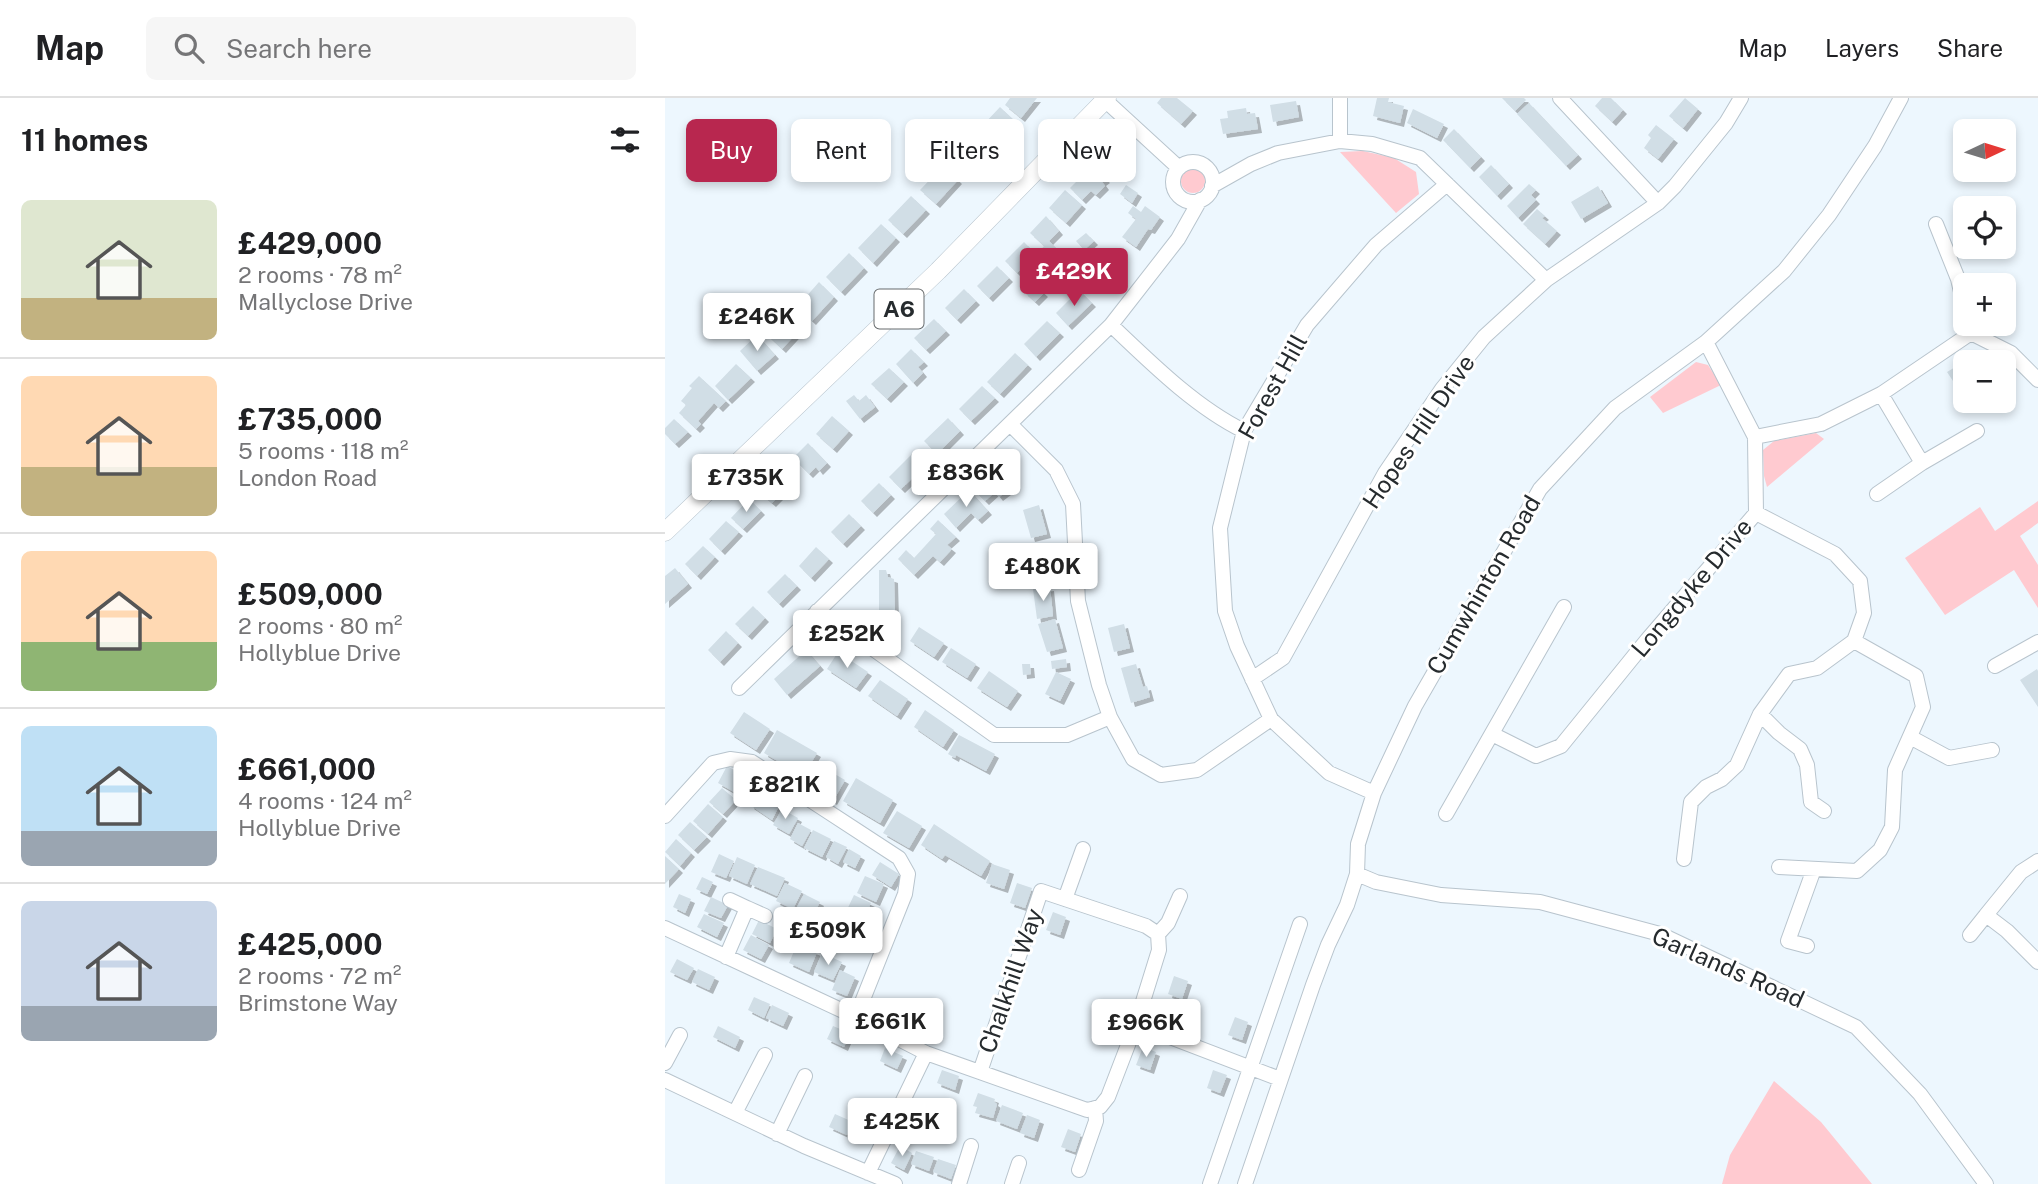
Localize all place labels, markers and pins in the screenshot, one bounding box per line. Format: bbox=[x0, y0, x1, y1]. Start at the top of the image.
pin: £429K bbox=[1025, 248, 1123, 308]
pin: £246K bbox=[708, 294, 806, 353]
pin: £836K bbox=[917, 450, 1015, 509]
pin: £735K bbox=[697, 454, 795, 514]
pin: £480K bbox=[994, 544, 1092, 603]
pin: £252K bbox=[798, 610, 896, 670]
pin: £821K bbox=[736, 762, 834, 821]
pin: £509K bbox=[779, 908, 877, 967]
pin: £661K bbox=[842, 998, 940, 1058]
pin: £966K bbox=[1097, 1000, 1195, 1059]
pin: £425K bbox=[853, 1098, 951, 1158]

